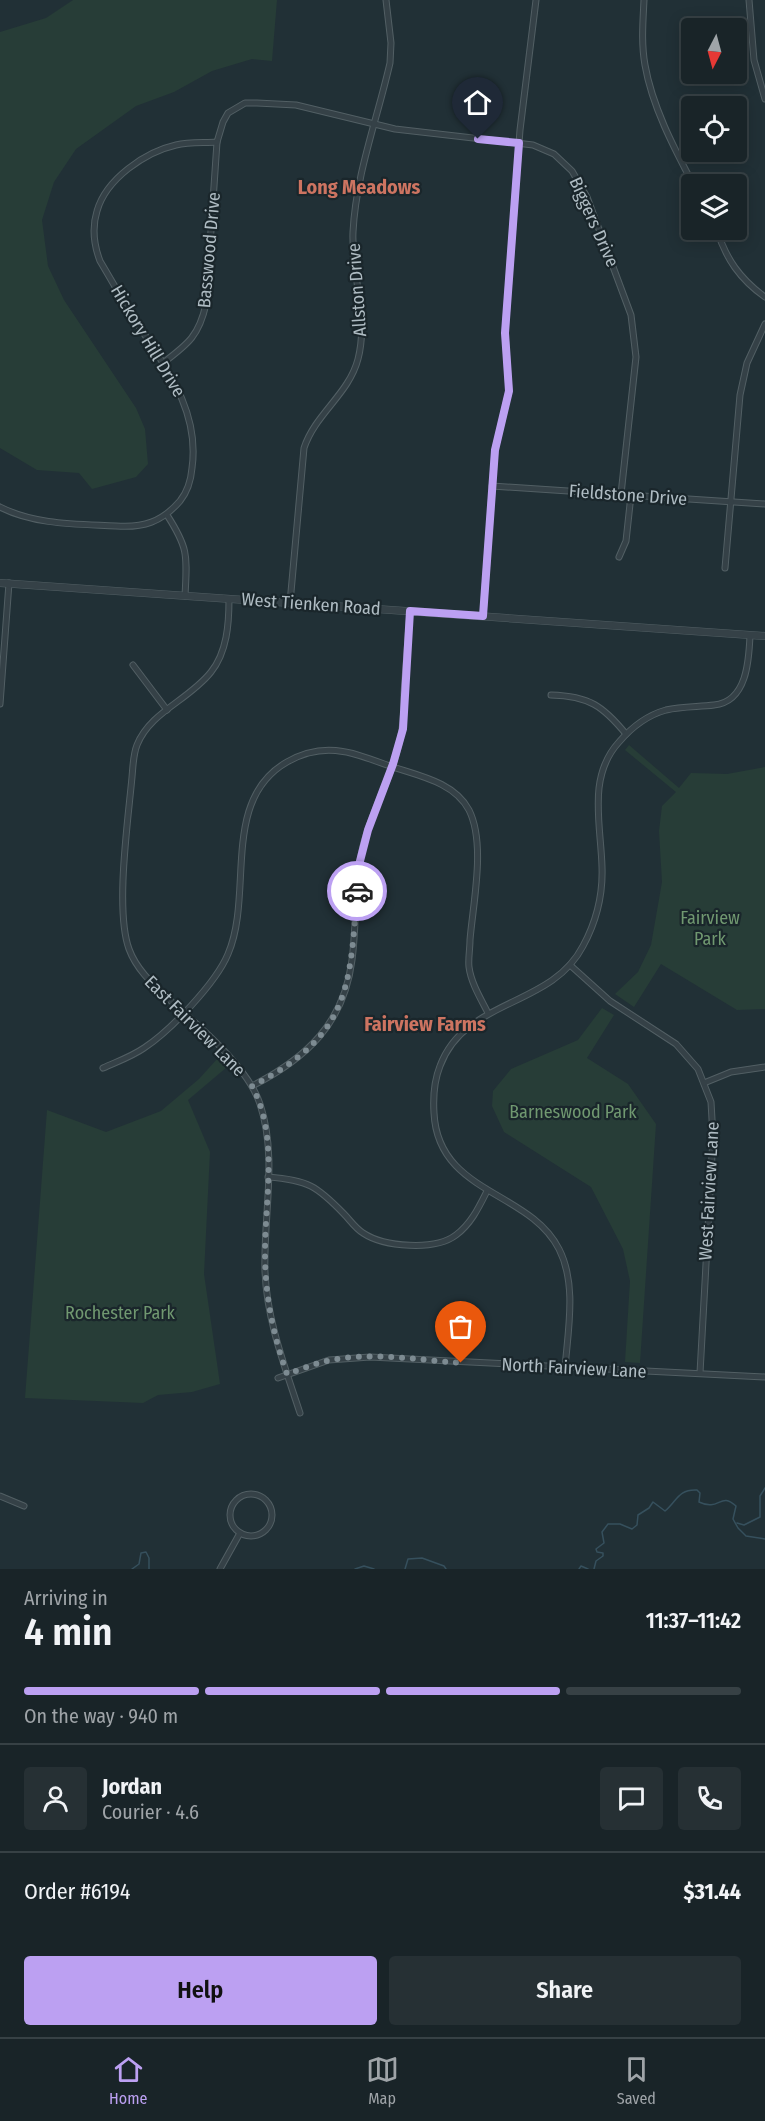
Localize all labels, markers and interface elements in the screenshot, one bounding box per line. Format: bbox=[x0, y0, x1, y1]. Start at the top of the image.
north arrow bbox=[681, 18, 747, 84]
map controls bbox=[681, 18, 747, 240]
pin bbox=[452, 77, 503, 139]
icon: home bbox=[461, 86, 494, 119]
button: locate bbox=[681, 96, 747, 162]
street label: Biggers Drive bbox=[564, 174, 624, 270]
button: layers bbox=[681, 174, 747, 240]
district label: Long Meadows bbox=[298, 175, 421, 199]
street label: Basswood Drive bbox=[193, 191, 225, 309]
street label: Allston Drive bbox=[343, 242, 371, 337]
street label: Hickory Hill Drive bbox=[106, 281, 190, 401]
street label: Fieldstone Drive bbox=[568, 480, 688, 510]
street label: West Tienken Road bbox=[241, 588, 381, 620]
courier bbox=[327, 861, 387, 921]
icon: car bbox=[341, 875, 374, 908]
park label: Fairview Park bbox=[680, 907, 740, 950]
street label: East Fairview Lane bbox=[140, 971, 250, 1081]
district label: Fairview Farms bbox=[364, 1012, 486, 1036]
park label: Barneswood Park bbox=[509, 1101, 637, 1123]
street label: West Fairview Lane bbox=[694, 1121, 724, 1261]
pin bbox=[435, 1301, 486, 1363]
park label: Rochester Park bbox=[65, 1302, 175, 1324]
icon: bag bbox=[444, 1310, 477, 1343]
street label: North Fairview Lane bbox=[501, 1353, 647, 1383]
text: Arriving in bbox=[24, 1586, 108, 1610]
text: 11:37–11:42 bbox=[646, 1607, 741, 1634]
text: 4 min bbox=[24, 1609, 113, 1655]
text: On the way · 940 m bbox=[24, 1704, 178, 1728]
button: person bbox=[24, 1767, 87, 1830]
button: chat bbox=[600, 1767, 663, 1830]
button: phone bbox=[678, 1767, 741, 1830]
text: Jordan bbox=[102, 1773, 162, 1800]
text: Courier · 4.6 bbox=[102, 1800, 199, 1824]
text: Order #6194 bbox=[24, 1878, 130, 1905]
text: $31.44 bbox=[684, 1878, 741, 1905]
button: Help bbox=[24, 1956, 377, 2025]
button: Share bbox=[389, 1956, 741, 2025]
tab: Home bbox=[109, 2053, 147, 2108]
tab: Map bbox=[366, 2053, 399, 2108]
tab: Saved bbox=[617, 2053, 656, 2108]

